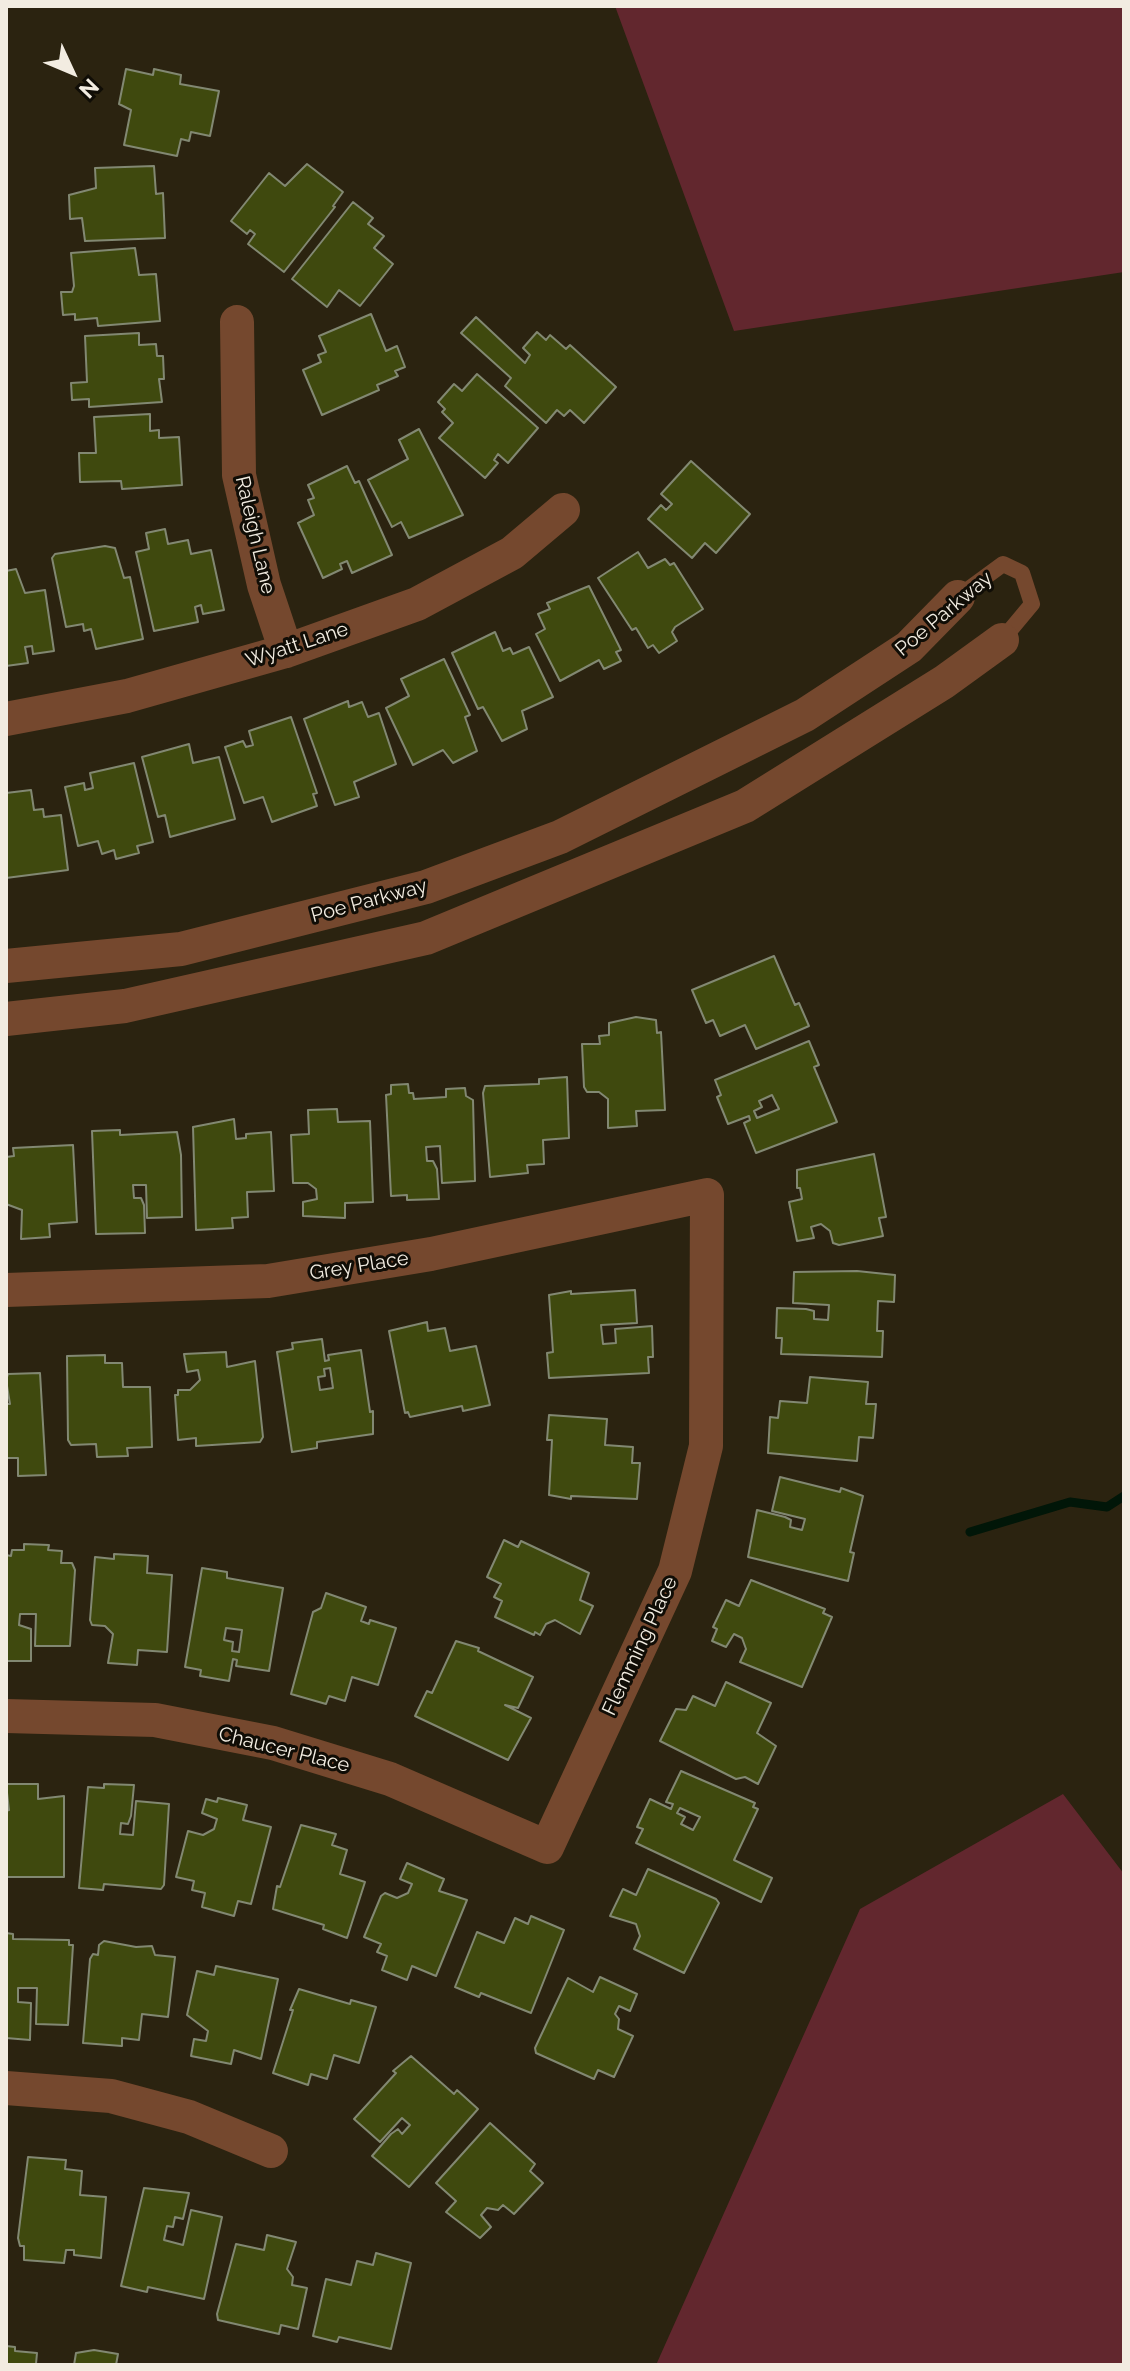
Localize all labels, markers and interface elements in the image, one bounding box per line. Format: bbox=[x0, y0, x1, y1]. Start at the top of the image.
north arrow bbox=[32, 32, 112, 112]
text: N bbox=[74, 74, 104, 104]
street label: Raleigh Lane bbox=[230, 474, 280, 596]
street label: Poe Parkway bbox=[891, 566, 997, 662]
street label: Wyatt Lane bbox=[243, 617, 351, 673]
street label: Poe Parkway bbox=[308, 874, 430, 928]
street label: Grey Place bbox=[308, 1246, 410, 1286]
street label: Flemming Place bbox=[597, 1573, 683, 1719]
street label: Chaucer Place bbox=[216, 1722, 352, 1778]

